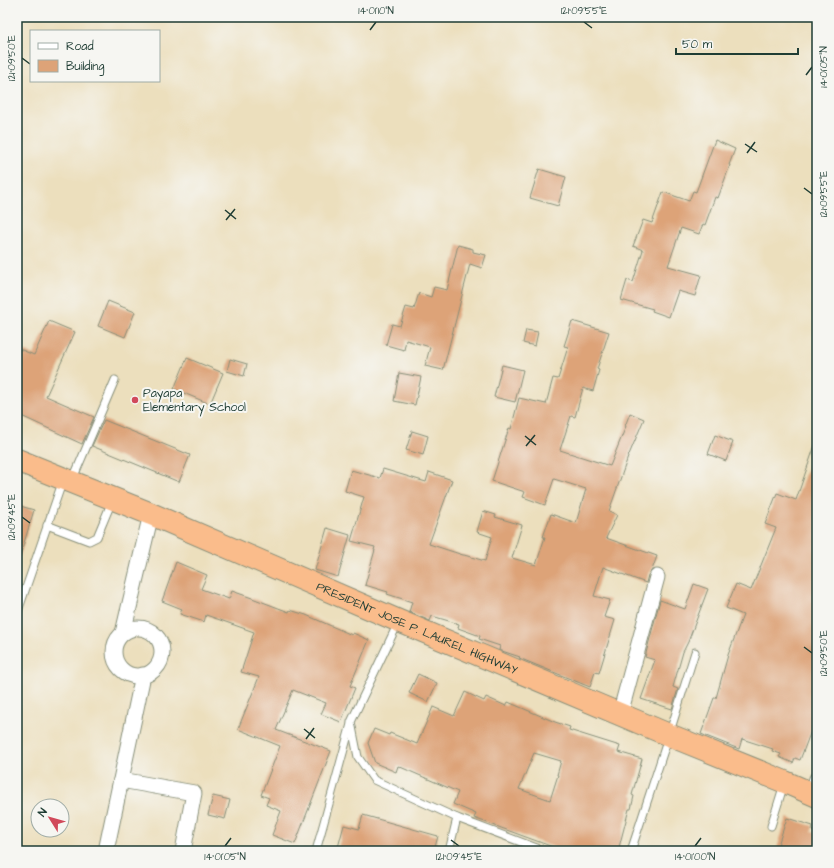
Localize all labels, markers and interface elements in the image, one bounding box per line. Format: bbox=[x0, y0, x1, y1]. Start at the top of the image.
text: 14°01'10"N bbox=[358, 4, 394, 18]
text: 121°09'55"E bbox=[561, 4, 607, 18]
legend bbox=[30, 30, 160, 82]
scale bar bbox=[676, 30, 798, 56]
text: 121°09'50"E bbox=[5, 35, 19, 81]
text: 50 m bbox=[682, 36, 713, 53]
text: Road bbox=[66, 38, 94, 55]
text: 14°01'05"N bbox=[817, 46, 831, 88]
text: Building bbox=[66, 58, 104, 76]
text: 121°09'55"E bbox=[817, 171, 831, 217]
place label: Payapa Elementary School bbox=[143, 385, 246, 417]
marker: Payapa Elementary School bbox=[130, 395, 140, 405]
text: 121°09'45"E bbox=[5, 494, 19, 540]
street label: PRESIDENT JOSE P. LAUREL HIGHWAY bbox=[313, 578, 521, 679]
text: 121°09'50"E bbox=[817, 630, 831, 676]
north arrow bbox=[30, 798, 70, 838]
text: N bbox=[34, 805, 51, 820]
text: 14°01'05"N bbox=[204, 850, 246, 864]
text: 121°09'45"E bbox=[436, 850, 482, 864]
text: 14°01'00"N bbox=[675, 850, 715, 864]

